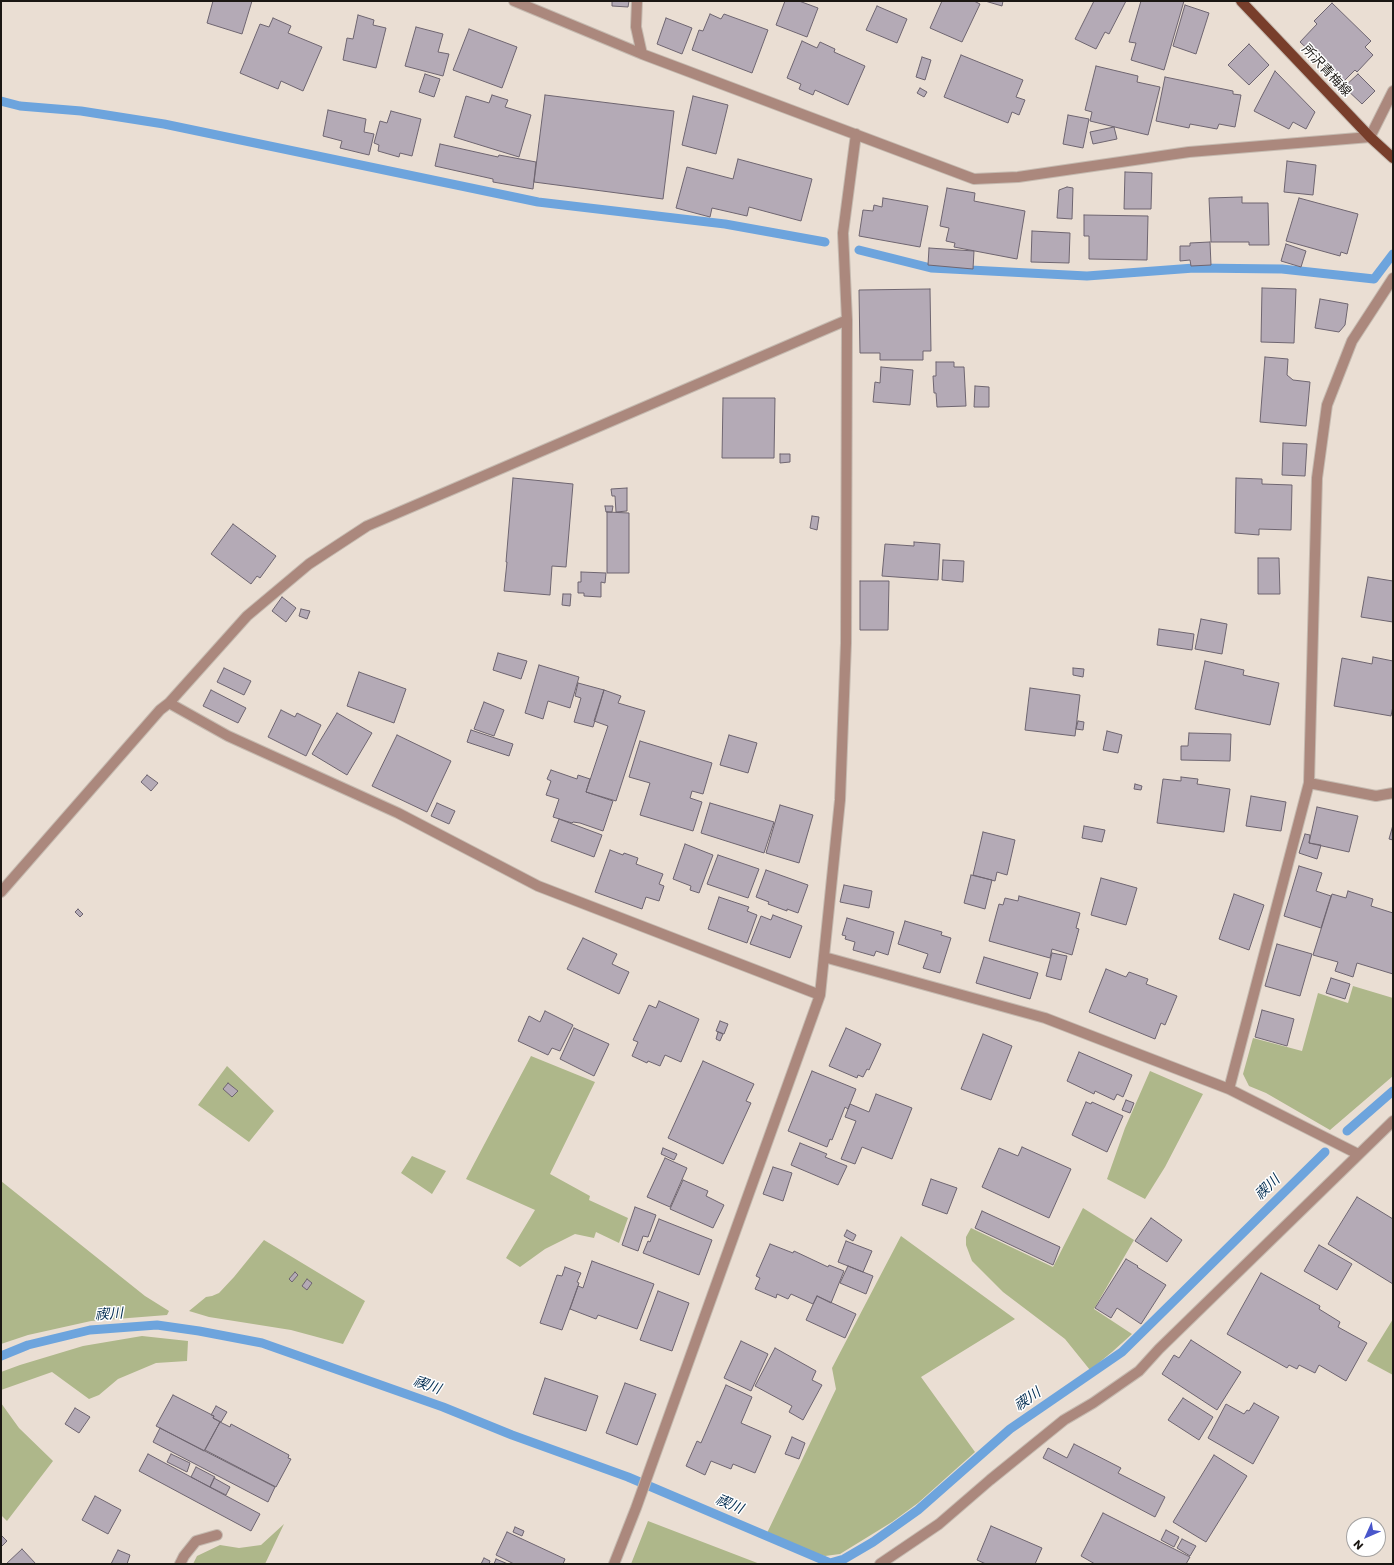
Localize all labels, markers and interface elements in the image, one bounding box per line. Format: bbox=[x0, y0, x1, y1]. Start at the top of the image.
street label: 所沢青梅線 bbox=[1298, 42, 1354, 100]
water label: 禊川 bbox=[1252, 1172, 1284, 1204]
water label: 禊川 bbox=[94, 1306, 124, 1324]
water label: 禊川 bbox=[411, 1373, 443, 1399]
water label: 禊川 bbox=[1012, 1385, 1044, 1415]
water label: 禊川 bbox=[713, 1492, 745, 1518]
north arrow bbox=[1346, 1517, 1386, 1557]
text: N bbox=[1350, 1536, 1367, 1553]

